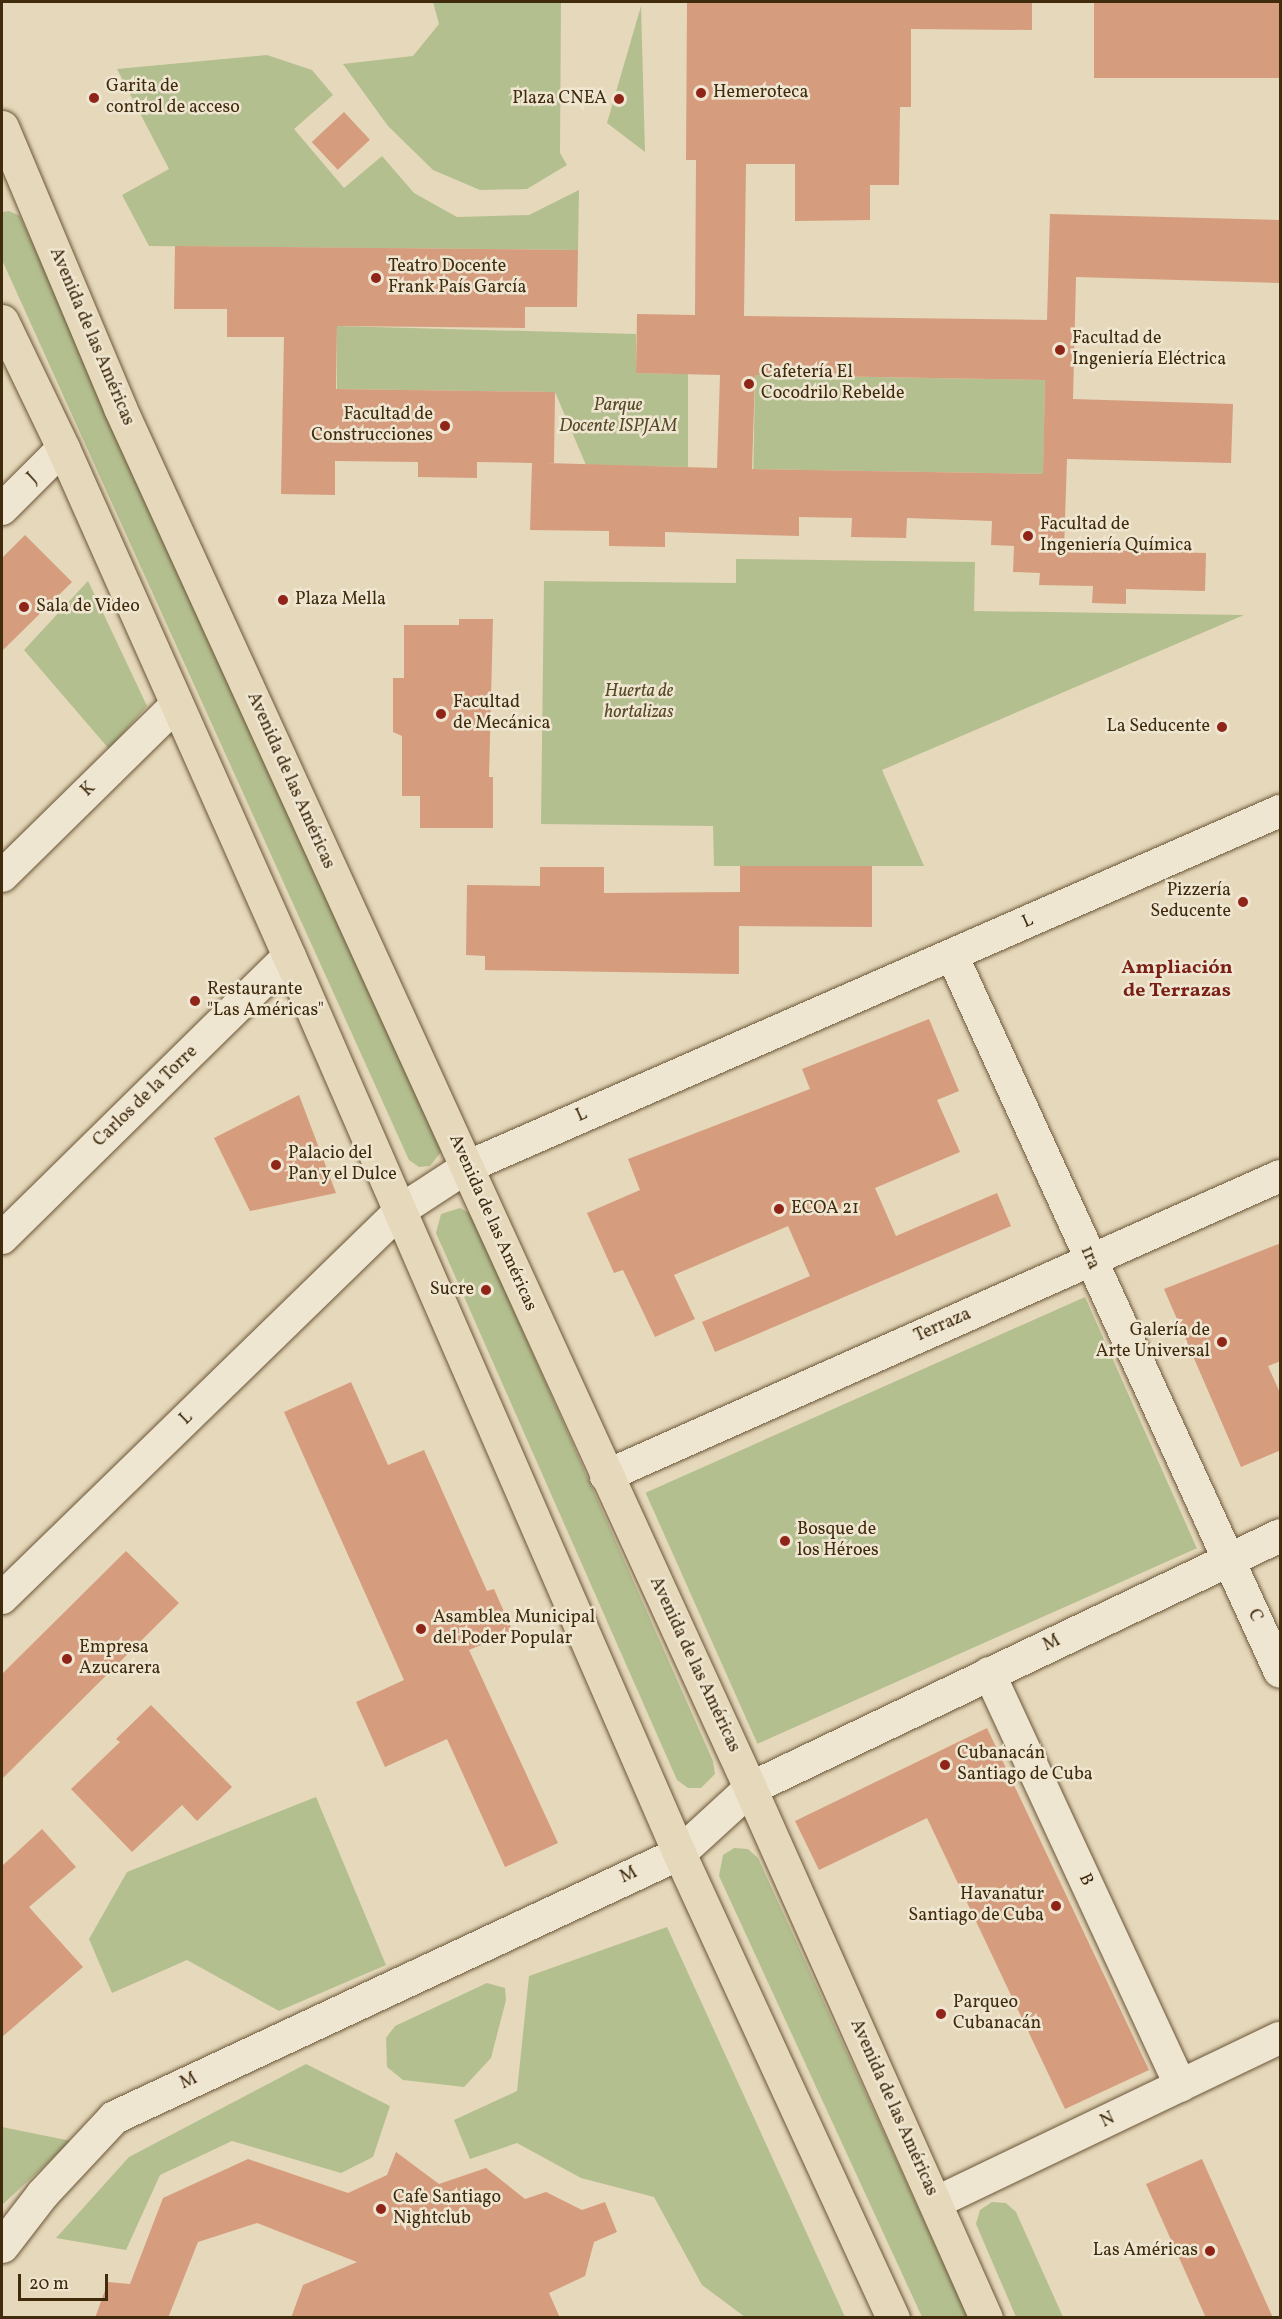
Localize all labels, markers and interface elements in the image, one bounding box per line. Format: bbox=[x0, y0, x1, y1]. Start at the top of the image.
place label: Garita de control de acceso bbox=[106, 77, 240, 119]
place label: Hemeroteca bbox=[713, 82, 808, 104]
marker: Hemeroteca bbox=[694, 86, 708, 100]
place label: Plaza CNEA bbox=[512, 88, 607, 110]
marker: Garita de control de acceso bbox=[87, 91, 101, 105]
marker: Plaza CNEA bbox=[612, 92, 626, 106]
street label: Avenida de las Américas bbox=[44, 245, 138, 429]
place label: Teatro Docente Frank País García bbox=[388, 257, 526, 300]
marker: Teatro Docente Frank País García bbox=[369, 271, 383, 285]
place label: Facultad de Ingeniería Eléctrica bbox=[1072, 329, 1226, 372]
marker: Facultad de Ingeniería Eléctrica bbox=[1053, 343, 1067, 357]
place label: Cafetería El Cocodrilo Rebelde bbox=[761, 363, 905, 406]
marker: Cafetería El Cocodrilo Rebelde bbox=[742, 377, 756, 391]
park label: Parque Docente ISPJAM bbox=[559, 396, 677, 438]
place label: Facultad de Construcciones bbox=[311, 405, 433, 448]
marker: Facultad de Construcciones bbox=[438, 419, 452, 433]
street label: J bbox=[23, 469, 43, 489]
place label: Facultad de Ingeniería Química bbox=[1040, 515, 1192, 558]
marker: Facultad de Ingeniería Química bbox=[1021, 529, 1035, 543]
place label: Plaza Mella bbox=[295, 589, 386, 611]
marker: Plaza Mella bbox=[276, 593, 290, 607]
place label: Sala de Video bbox=[36, 596, 140, 618]
marker: Sala de Video bbox=[17, 600, 31, 614]
park label: Huerta de hortalizas bbox=[604, 682, 674, 724]
street label: Avenida de las Américas bbox=[241, 689, 339, 873]
place label: Facultad de Mecánica bbox=[453, 693, 550, 736]
marker: Facultad de Mecánica bbox=[434, 707, 448, 721]
place label: La Seducente bbox=[1107, 716, 1210, 738]
marker: La Seducente bbox=[1215, 720, 1229, 734]
street label: K bbox=[77, 778, 101, 802]
place label: Pizzería Seducente bbox=[1150, 881, 1231, 924]
marker: Pizzería Seducente bbox=[1236, 895, 1250, 909]
street label: L bbox=[1019, 910, 1037, 934]
district label: Ampliación de Terrazas bbox=[1121, 957, 1233, 1004]
place label: Restaurante "Las Américas" bbox=[207, 980, 324, 1022]
marker: Restaurante "Las Américas" bbox=[188, 994, 202, 1008]
street label: Carlos de la Torre bbox=[89, 1042, 203, 1152]
street label: L bbox=[573, 1104, 591, 1128]
street label: Avenida de las Américas bbox=[443, 1131, 541, 1315]
place label: Palacio del Pan y el Dulce bbox=[288, 1144, 398, 1186]
marker: Palacio del Pan y el Dulce bbox=[269, 1158, 283, 1172]
place label: ECOA 21 bbox=[791, 1198, 859, 1220]
marker: ECOA 21 bbox=[772, 1202, 786, 1216]
street label: 1ra bbox=[1074, 1243, 1104, 1273]
place label: Sucre bbox=[430, 1279, 474, 1301]
marker: Sucre bbox=[479, 1283, 493, 1297]
street label: Terraza bbox=[911, 1304, 975, 1348]
place label: Galería de Arte Universal bbox=[1096, 1321, 1210, 1364]
marker: Galería de Arte Universal bbox=[1215, 1335, 1229, 1349]
street label: L bbox=[176, 1408, 198, 1430]
place label: Bosque de los Héroes bbox=[797, 1520, 879, 1562]
marker: Bosque de los Héroes bbox=[778, 1534, 792, 1548]
street label: Avenida de las Américas bbox=[644, 1574, 744, 1756]
street label: C bbox=[1242, 1606, 1266, 1626]
place label: Asamblea Municipal del Poder Popular bbox=[433, 1608, 595, 1650]
marker: Asamblea Municipal del Poder Popular bbox=[414, 1622, 428, 1636]
street label: M bbox=[1040, 1631, 1064, 1657]
place label: Empresa Azucarera bbox=[79, 1638, 160, 1680]
marker: Empresa Azucarera bbox=[60, 1652, 74, 1666]
place label: Cubanacán Santiago de Cuba bbox=[957, 1744, 1093, 1786]
marker: Cubanacán Santiago de Cuba bbox=[938, 1758, 952, 1772]
street label: M bbox=[617, 1863, 641, 1889]
street label: B bbox=[1073, 1870, 1097, 1890]
place label: Havanatur Santiago de Cuba bbox=[908, 1885, 1044, 1928]
marker: Havanatur Santiago de Cuba bbox=[1049, 1899, 1063, 1913]
place label: Parqueo Cubanacán bbox=[953, 1993, 1041, 2036]
marker: Parqueo Cubanacán bbox=[934, 2007, 948, 2021]
street label: Avenida de las Américas bbox=[844, 2016, 942, 2200]
street label: M bbox=[177, 2069, 201, 2095]
street label: N bbox=[1097, 2108, 1119, 2134]
place label: Cafe Santiago Nightclub bbox=[393, 2188, 501, 2230]
marker: Cafe Santiago Nightclub bbox=[374, 2202, 388, 2216]
place label: Las Américas bbox=[1093, 2240, 1198, 2262]
marker: Las Américas bbox=[1203, 2244, 1217, 2258]
scale bar bbox=[21, 2262, 111, 2300]
text: 20 m bbox=[29, 2272, 69, 2297]

